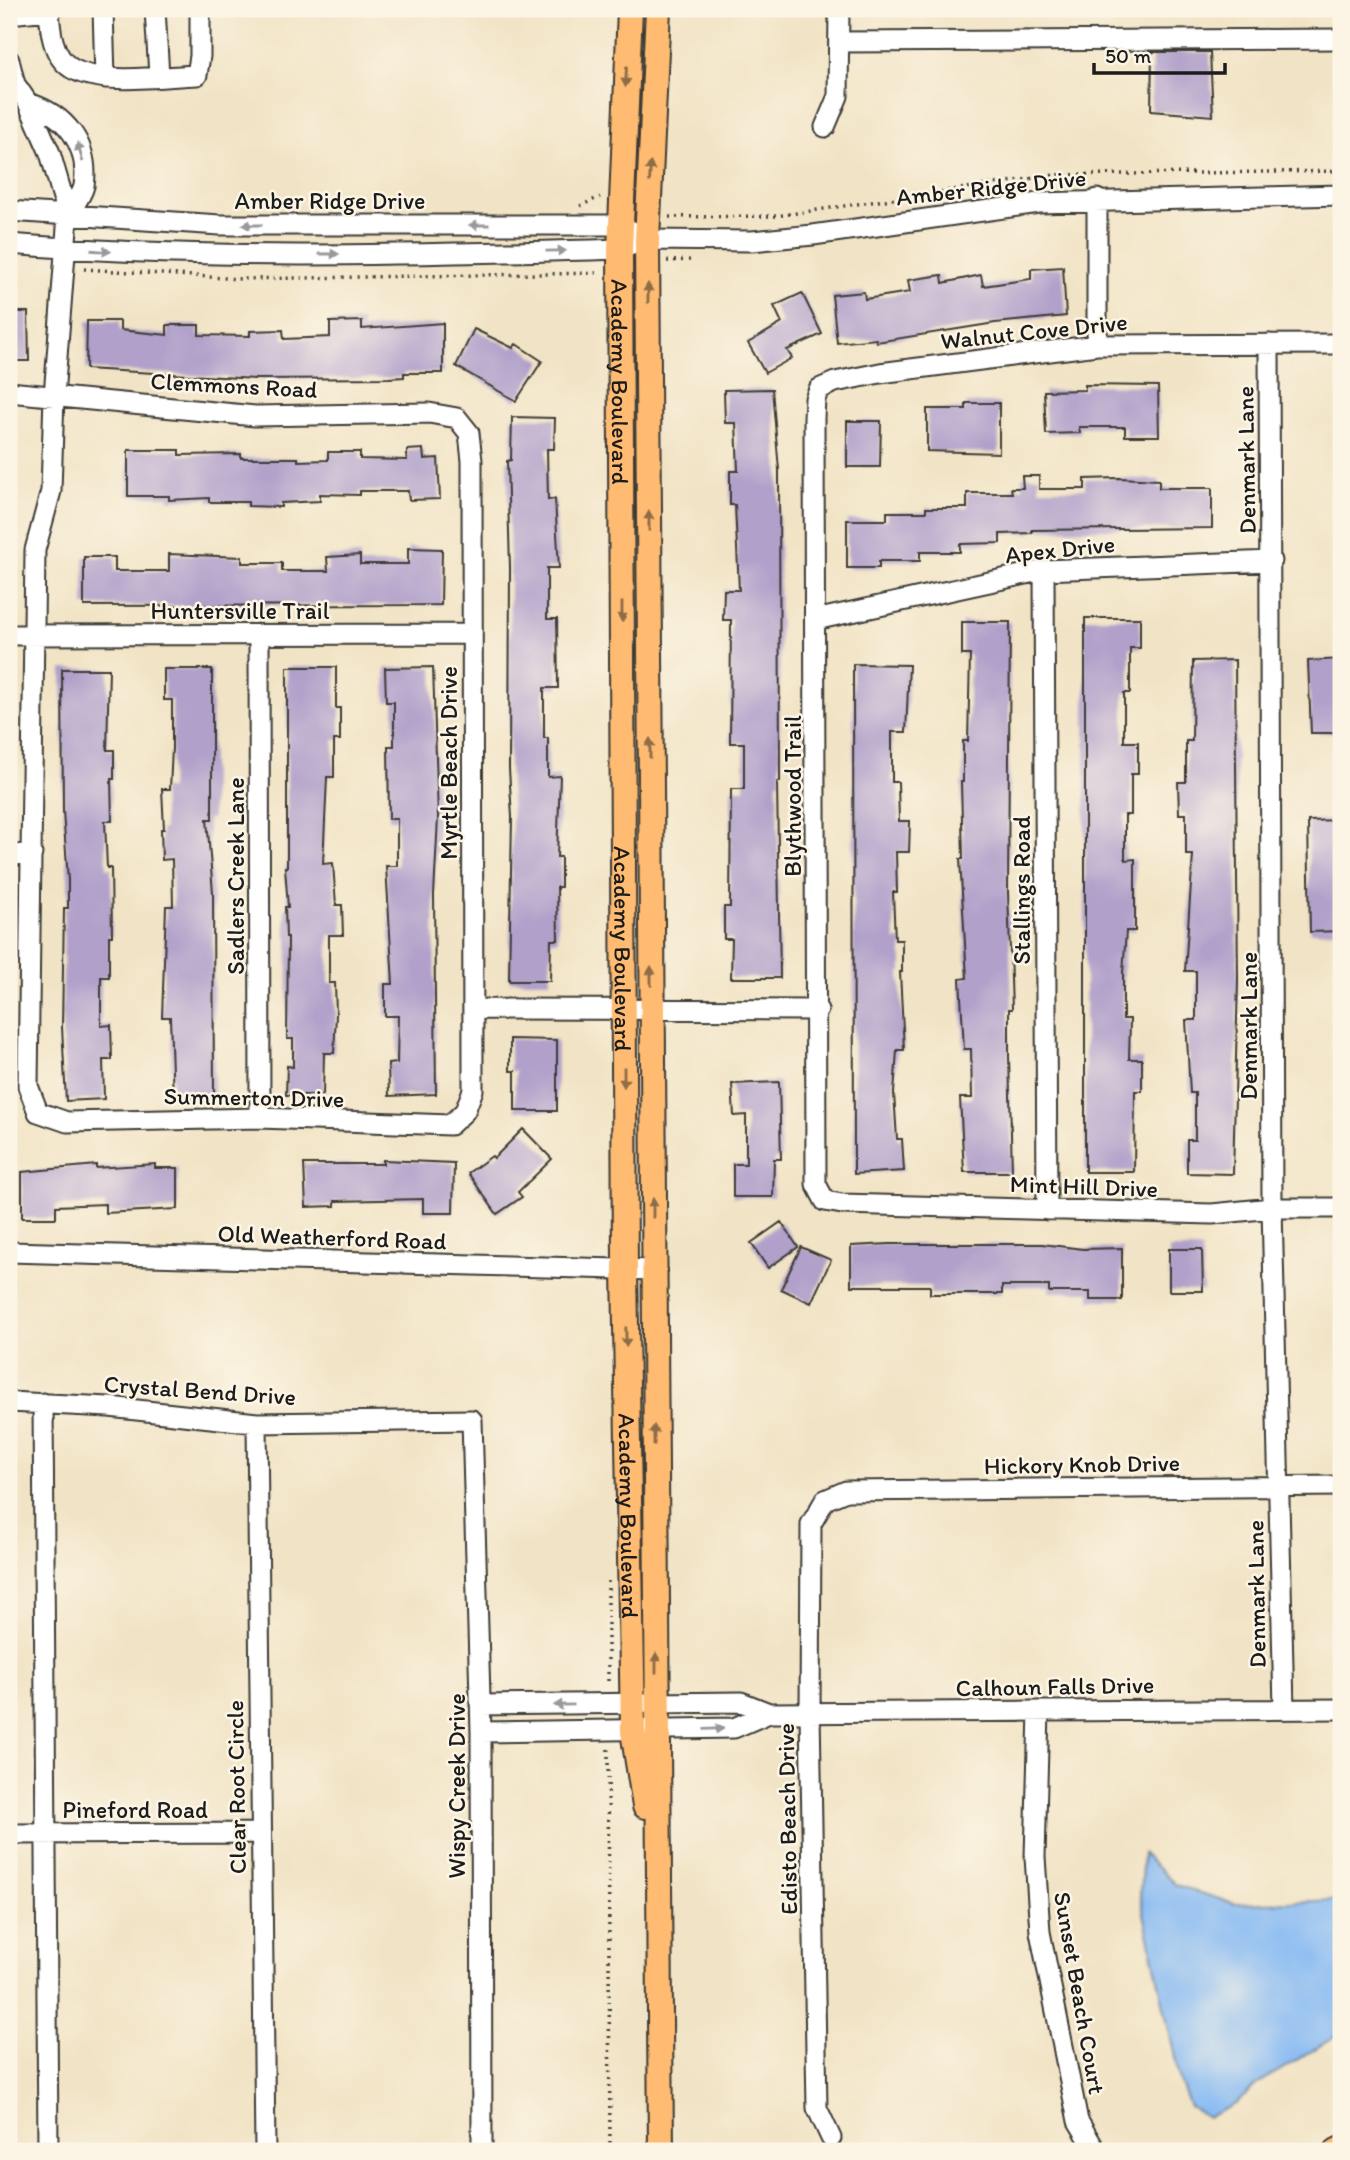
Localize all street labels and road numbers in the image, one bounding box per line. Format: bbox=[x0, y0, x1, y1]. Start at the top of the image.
street label: Amber Ridge Drive bbox=[895, 163, 1087, 211]
street label: Amber Ridge Drive bbox=[235, 186, 425, 215]
street label: Academy Boulevard bbox=[606, 279, 636, 485]
street label: Walnut Cove Drive bbox=[939, 307, 1129, 355]
street label: Clemmons Road bbox=[150, 366, 318, 404]
street label: Denmark Lane bbox=[1230, 386, 1262, 534]
street label: Apex Drive bbox=[1004, 529, 1116, 569]
street label: Huntersville Trail bbox=[151, 596, 330, 625]
street label: Myrtle Beach Drive bbox=[434, 666, 463, 860]
street label: Blythwood Trail bbox=[778, 715, 807, 877]
street label: Sadlers Creek Lane bbox=[221, 777, 250, 975]
street label: Stallings Road bbox=[1007, 815, 1036, 965]
street label: Academy Boulevard bbox=[608, 846, 638, 1052]
street label: Denmark Lane bbox=[1234, 952, 1263, 1100]
street label: Summerton Drive bbox=[163, 1081, 345, 1113]
street label: Mint Hill Drive bbox=[1009, 1169, 1159, 1203]
street label: Old Weatherford Road bbox=[217, 1219, 447, 1255]
street label: Crystal Bend Drive bbox=[103, 1369, 297, 1411]
street label: Academy Boulevard bbox=[613, 1413, 646, 1619]
street label: Hickory Knob Drive bbox=[984, 1448, 1180, 1480]
street label: Denmark Lane bbox=[1240, 1520, 1272, 1668]
street label: Calhoun Falls Drive bbox=[955, 1670, 1155, 1702]
street label: Wispy Creek Drive bbox=[442, 1693, 471, 1879]
street label: Clear Root Circle bbox=[220, 1700, 252, 1874]
street label: Edisto Beach Drive bbox=[771, 1723, 803, 1915]
street label: Pineford Road bbox=[62, 1795, 208, 1824]
street label: Sunset Beach Court bbox=[1048, 1890, 1112, 2096]

